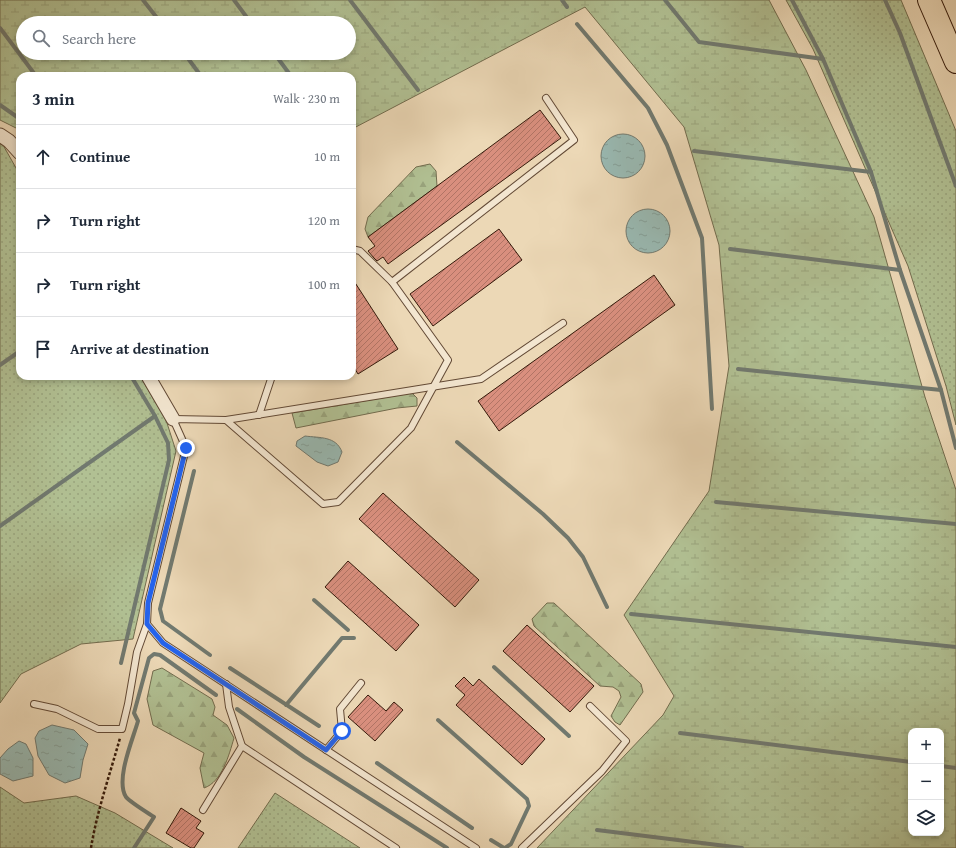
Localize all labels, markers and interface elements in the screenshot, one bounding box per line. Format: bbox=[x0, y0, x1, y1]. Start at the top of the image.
search box bbox=[16, 16, 356, 60]
icon: search bbox=[30, 27, 52, 49]
text: Search here bbox=[62, 28, 136, 49]
text: 3 min bbox=[32, 86, 74, 111]
text: Walk · 230 m bbox=[273, 89, 340, 108]
icon: ahead bbox=[32, 146, 54, 168]
text: Continue bbox=[70, 146, 131, 167]
text: 10 m bbox=[314, 147, 340, 166]
icon: right bbox=[32, 210, 54, 232]
text: Turn right bbox=[70, 210, 141, 231]
text: 120 m bbox=[308, 211, 340, 230]
icon: right bbox=[32, 274, 54, 296]
text: Turn right bbox=[70, 274, 141, 295]
text: 100 m bbox=[308, 275, 340, 294]
icon: arrive bbox=[32, 338, 54, 360]
text: Arrive at destination bbox=[70, 338, 209, 359]
route end bbox=[177, 439, 195, 457]
route start bbox=[333, 722, 351, 740]
map controls bbox=[908, 728, 944, 836]
button: + bbox=[908, 728, 944, 764]
button: − bbox=[908, 764, 944, 800]
button: layers bbox=[908, 800, 944, 836]

